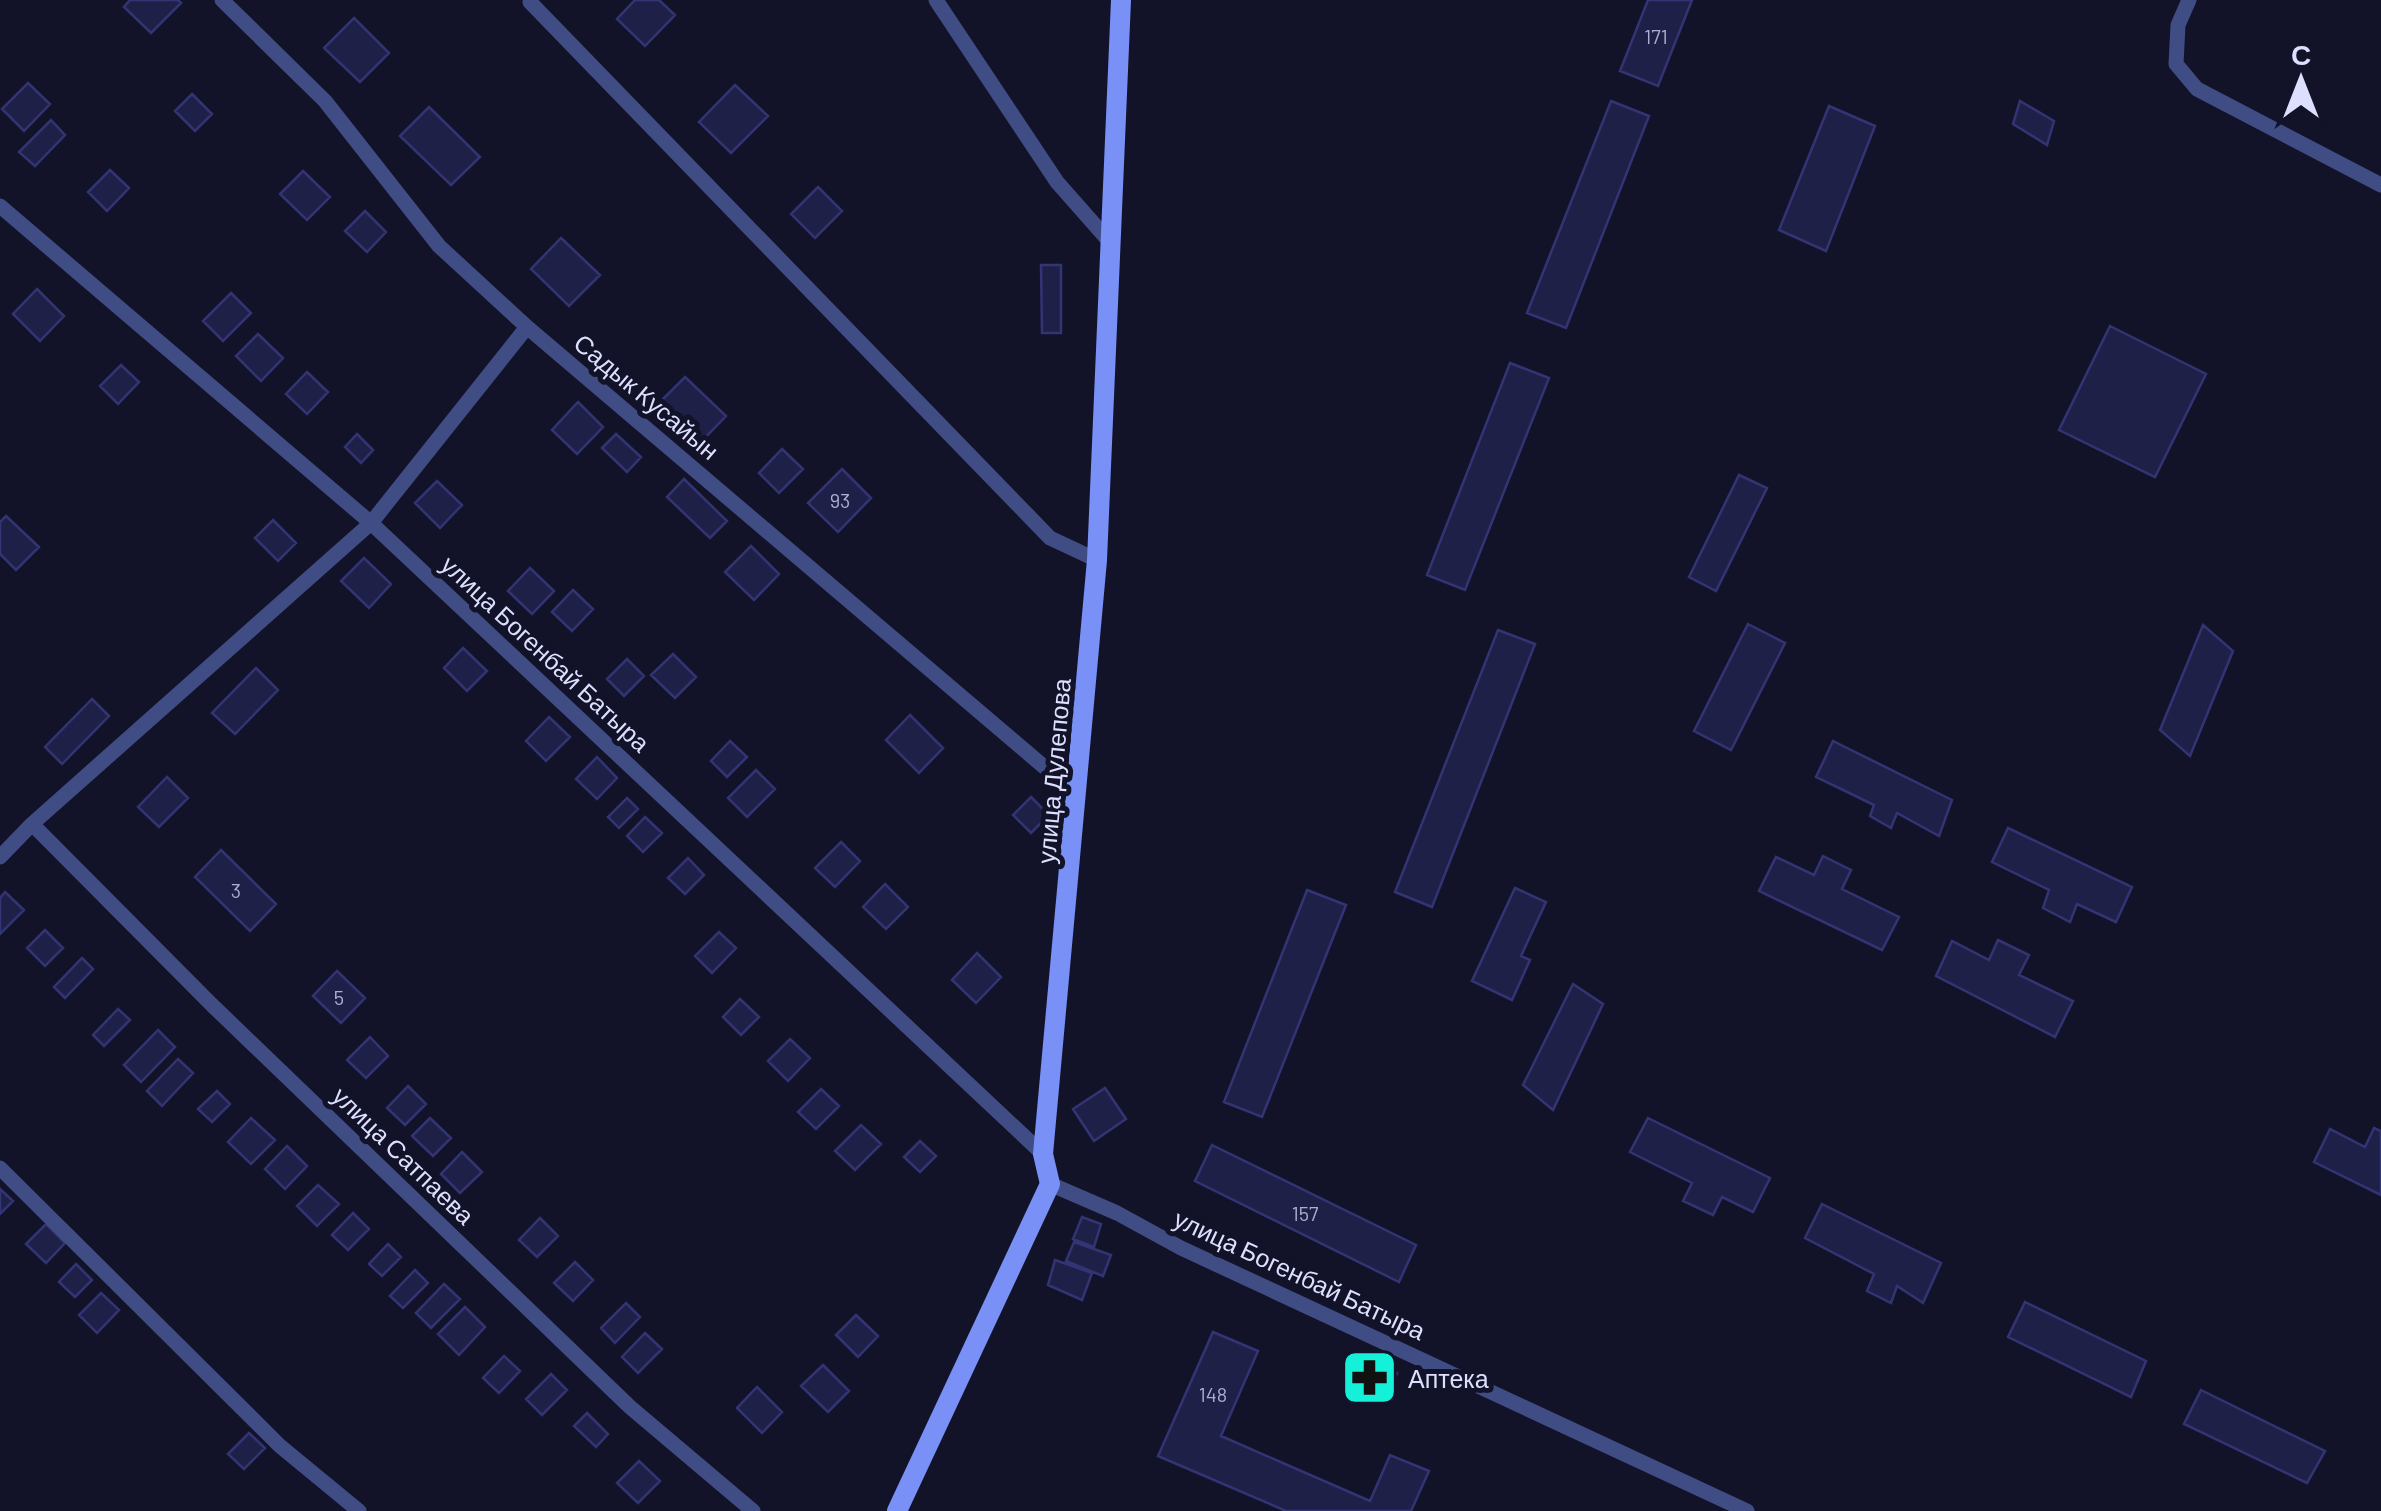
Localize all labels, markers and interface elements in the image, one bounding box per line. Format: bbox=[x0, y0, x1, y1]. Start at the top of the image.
house number: 171 bbox=[1644, 24, 1668, 48]
north arrow bbox=[2251, 30, 2351, 130]
text: С bbox=[2291, 37, 2311, 71]
street label: Садык Кусайын bbox=[569, 327, 725, 465]
house number: 93 bbox=[830, 488, 850, 512]
street label: улица Богенбай Батыра bbox=[436, 549, 656, 757]
street label: улица Дулепова bbox=[1030, 677, 1076, 865]
house number: 3 bbox=[231, 878, 241, 902]
house number: 5 bbox=[334, 985, 344, 1009]
street label: улица Сатпаева bbox=[327, 1080, 481, 1230]
house number: 157 bbox=[1292, 1201, 1319, 1225]
street label: улица Богенбай Батыра bbox=[1170, 1203, 1431, 1346]
pharmacy icon: Аптека bbox=[1339, 1348, 1399, 1408]
place label: Аптека bbox=[1408, 1363, 1489, 1393]
house number: 148 bbox=[1199, 1382, 1227, 1406]

